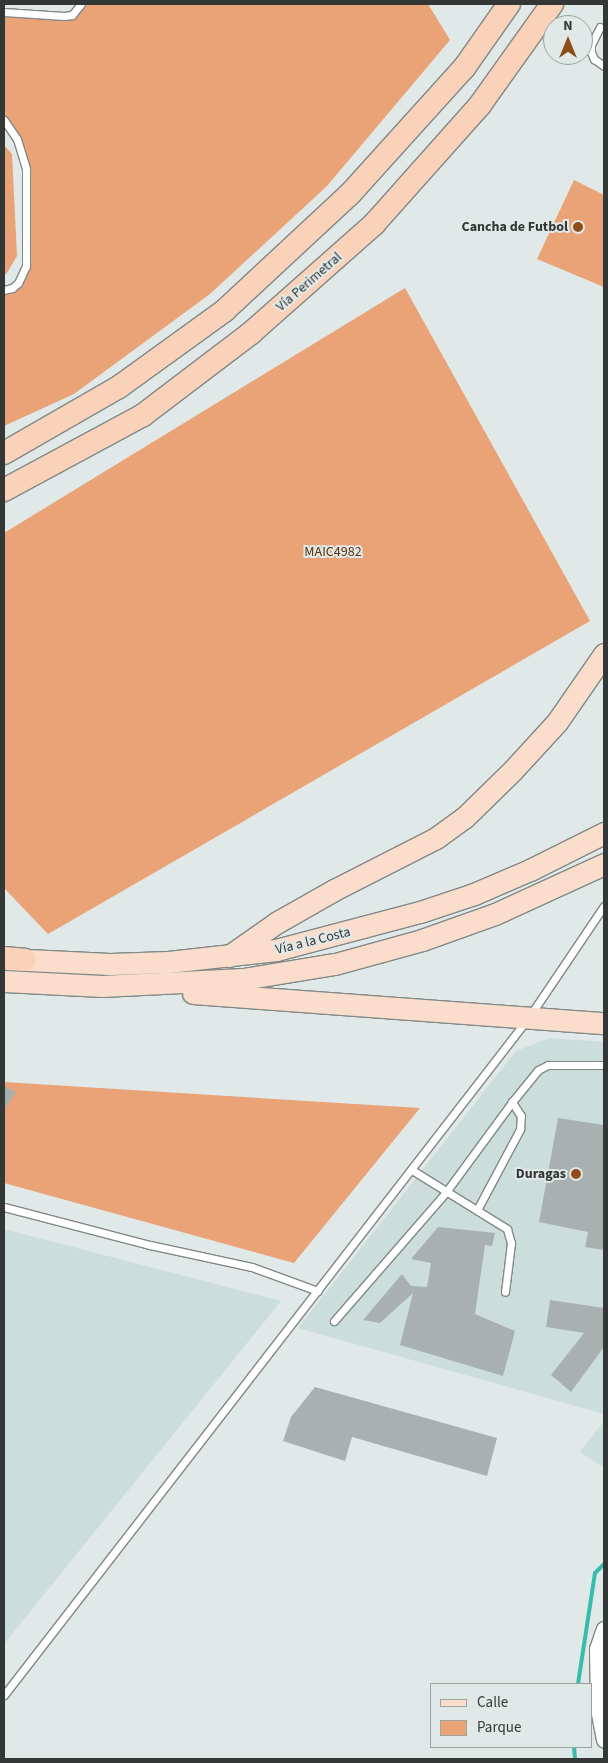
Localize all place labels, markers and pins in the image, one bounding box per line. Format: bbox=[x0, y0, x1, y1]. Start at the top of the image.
place label: Cancha de Futbol bbox=[461, 219, 568, 235]
marker: Cancha de Futbol bbox=[572, 221, 584, 233]
place label: Duragas bbox=[516, 1166, 566, 1182]
marker: Duragas bbox=[570, 1168, 582, 1180]

